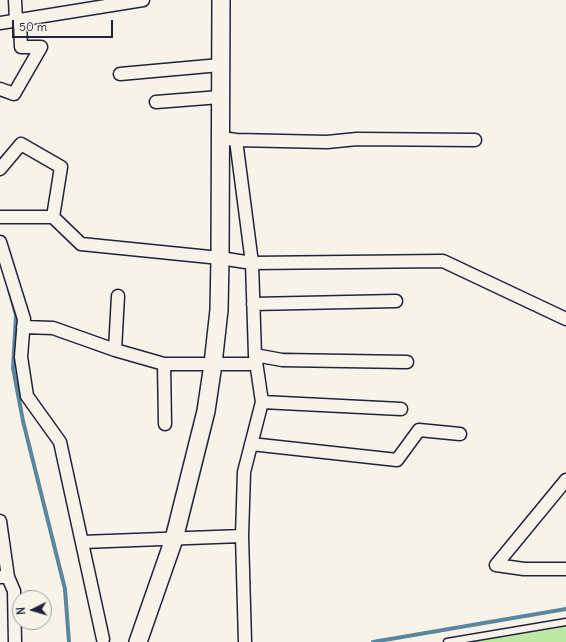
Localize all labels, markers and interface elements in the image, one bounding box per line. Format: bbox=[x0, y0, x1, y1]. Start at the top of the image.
scale bar bbox=[14, 12, 115, 38]
text: 50 m bbox=[19, 19, 47, 34]
north arrow bbox=[12, 590, 52, 630]
text: N bbox=[14, 607, 28, 615]

